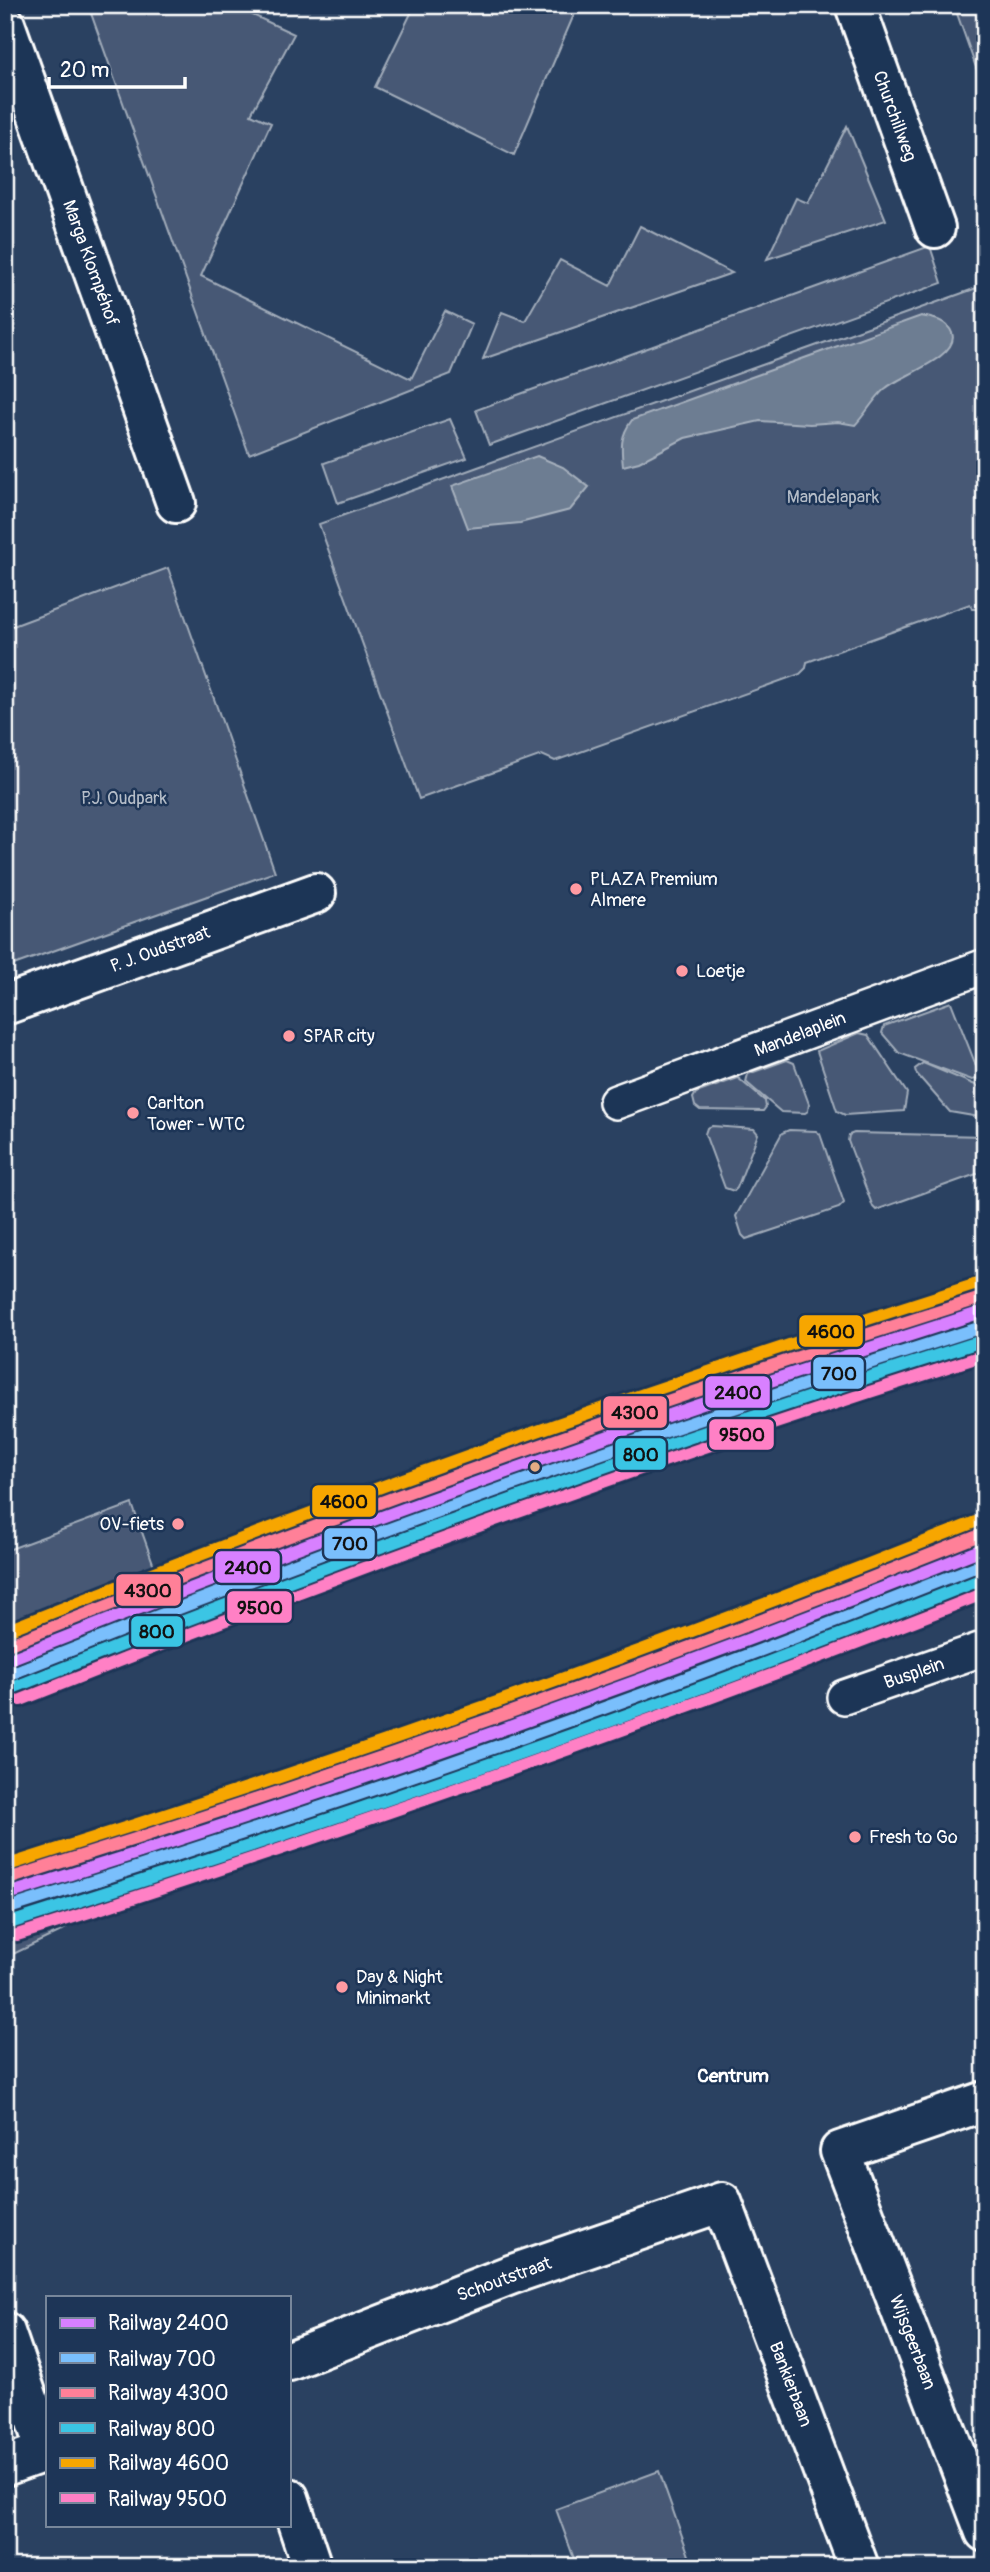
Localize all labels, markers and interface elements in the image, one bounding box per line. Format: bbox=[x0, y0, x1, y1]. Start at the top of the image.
scale bar bbox=[49, 46, 186, 90]
text: 20 m bbox=[60, 57, 109, 84]
street label: Churchillweg bbox=[868, 68, 922, 165]
street label: Marga Klompéhof bbox=[57, 197, 124, 330]
park label: Mandelapark bbox=[787, 486, 880, 509]
park label: P.J. Oudpark bbox=[81, 787, 168, 810]
place label: PLAZA Premium Almere bbox=[590, 868, 718, 912]
marker: PLAZA Premium Almere bbox=[568, 881, 584, 897]
street label: P. J. Oudstraat bbox=[107, 921, 214, 978]
place label: Loetje bbox=[696, 960, 745, 983]
marker: Loetje bbox=[674, 963, 690, 979]
street label: Mandelaplein bbox=[751, 1006, 849, 1062]
place label: SPAR city bbox=[303, 1025, 375, 1048]
marker: SPAR city bbox=[281, 1028, 297, 1044]
place label: Carlton Tower - WTC bbox=[147, 1092, 245, 1136]
marker: Carlton Tower - WTC bbox=[125, 1105, 141, 1121]
line badge: 4600 bbox=[798, 1314, 864, 1348]
text: 4600 bbox=[807, 1320, 855, 1344]
line badge: 700 bbox=[812, 1356, 865, 1390]
text: 700 bbox=[821, 1362, 857, 1386]
line badge: 2400 bbox=[704, 1375, 771, 1409]
text: 2400 bbox=[714, 1381, 762, 1405]
line badge: 4300 bbox=[602, 1395, 668, 1429]
text: 4300 bbox=[611, 1401, 659, 1425]
line badge: 9500 bbox=[708, 1418, 775, 1451]
text: 9500 bbox=[719, 1423, 765, 1447]
line badge: 800 bbox=[614, 1437, 667, 1471]
text: 800 bbox=[623, 1443, 659, 1467]
unlabelled marker bbox=[528, 1460, 542, 1474]
line badge: 4600 bbox=[311, 1484, 377, 1518]
text: 4600 bbox=[320, 1490, 368, 1514]
place label: OV-fiets bbox=[99, 1513, 164, 1536]
marker: OV-fiets bbox=[170, 1516, 186, 1532]
line badge: 700 bbox=[323, 1527, 376, 1560]
text: 700 bbox=[332, 1532, 368, 1556]
line badge: 2400 bbox=[214, 1550, 281, 1584]
text: 2400 bbox=[224, 1556, 272, 1580]
line badge: 4300 bbox=[115, 1573, 182, 1607]
text: 4300 bbox=[124, 1579, 172, 1603]
line badge: 9500 bbox=[226, 1590, 293, 1624]
text: 9500 bbox=[237, 1596, 283, 1620]
line badge: 800 bbox=[130, 1615, 184, 1648]
text: 800 bbox=[139, 1620, 175, 1644]
street label: Busplein bbox=[881, 1652, 947, 1694]
place label: Fresh to Go bbox=[869, 1826, 958, 1849]
marker: Fresh to Go bbox=[847, 1829, 863, 1845]
place label: Day & Night Minimarkt bbox=[356, 1966, 443, 2010]
marker: Day & Night Minimarkt bbox=[334, 1979, 350, 1995]
district label: Centrum bbox=[697, 2064, 769, 2088]
street label: Schoutstraat bbox=[454, 2251, 555, 2307]
street label: Wijsgeerbaan bbox=[884, 2292, 941, 2393]
legend bbox=[46, 2296, 290, 2526]
text: Railway 2400 bbox=[108, 2310, 229, 2337]
street label: Bankierbaan bbox=[764, 2338, 817, 2430]
text: Railway 700 bbox=[108, 2346, 216, 2373]
text: Railway 4300 bbox=[108, 2380, 229, 2407]
text: Railway 800 bbox=[108, 2416, 215, 2443]
text: Railway 4600 bbox=[108, 2450, 229, 2477]
text: Railway 9500 bbox=[108, 2486, 227, 2513]

